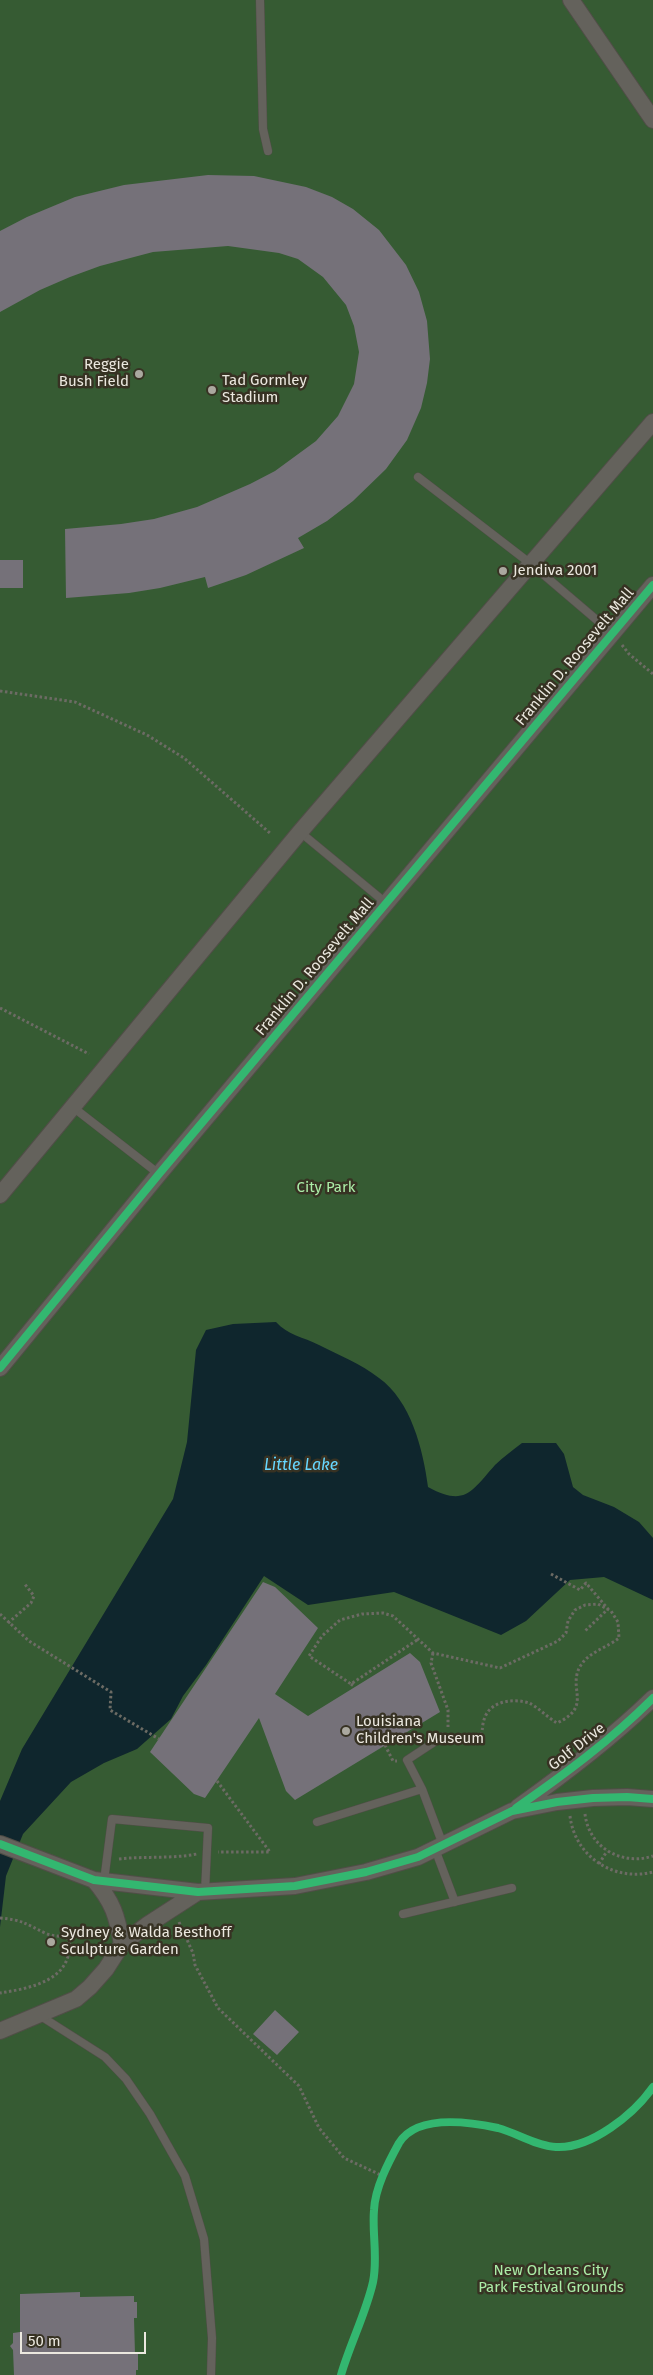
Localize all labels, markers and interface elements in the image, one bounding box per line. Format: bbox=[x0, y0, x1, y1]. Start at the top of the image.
place label: Reggie Bush Field bbox=[59, 356, 129, 391]
marker: Reggie Bush Field bbox=[133, 368, 145, 380]
place label: Tad Gormley Stadium bbox=[222, 372, 307, 407]
marker: Tad Gormley Stadium bbox=[206, 384, 218, 396]
place label: Jendiva 2001 bbox=[513, 562, 597, 580]
marker: Jendiva 2001 bbox=[497, 565, 509, 577]
street label: Franklin D. Roosevelt Mall bbox=[512, 584, 638, 730]
street label: Franklin D. Roosevelt Mall bbox=[252, 894, 378, 1040]
park label: City Park bbox=[297, 1179, 355, 1197]
water label: Little Lake bbox=[264, 1456, 338, 1476]
place label: Louisiana Children's Museum bbox=[356, 1713, 484, 1748]
street label: Golf Drive bbox=[545, 1719, 609, 1775]
marker: Louisiana Children's Museum bbox=[340, 1725, 352, 1737]
place label: Sydney & Walda Besthoff Sculpture Garden bbox=[61, 1924, 231, 1959]
marker: Sydney & Walda Besthoff Sculpture Garden bbox=[45, 1936, 57, 1948]
park label: New Orleans City Park Festival Grounds bbox=[478, 2262, 624, 2297]
scale bar bbox=[22, 2322, 149, 2354]
text: 50 m bbox=[28, 2332, 61, 2350]

